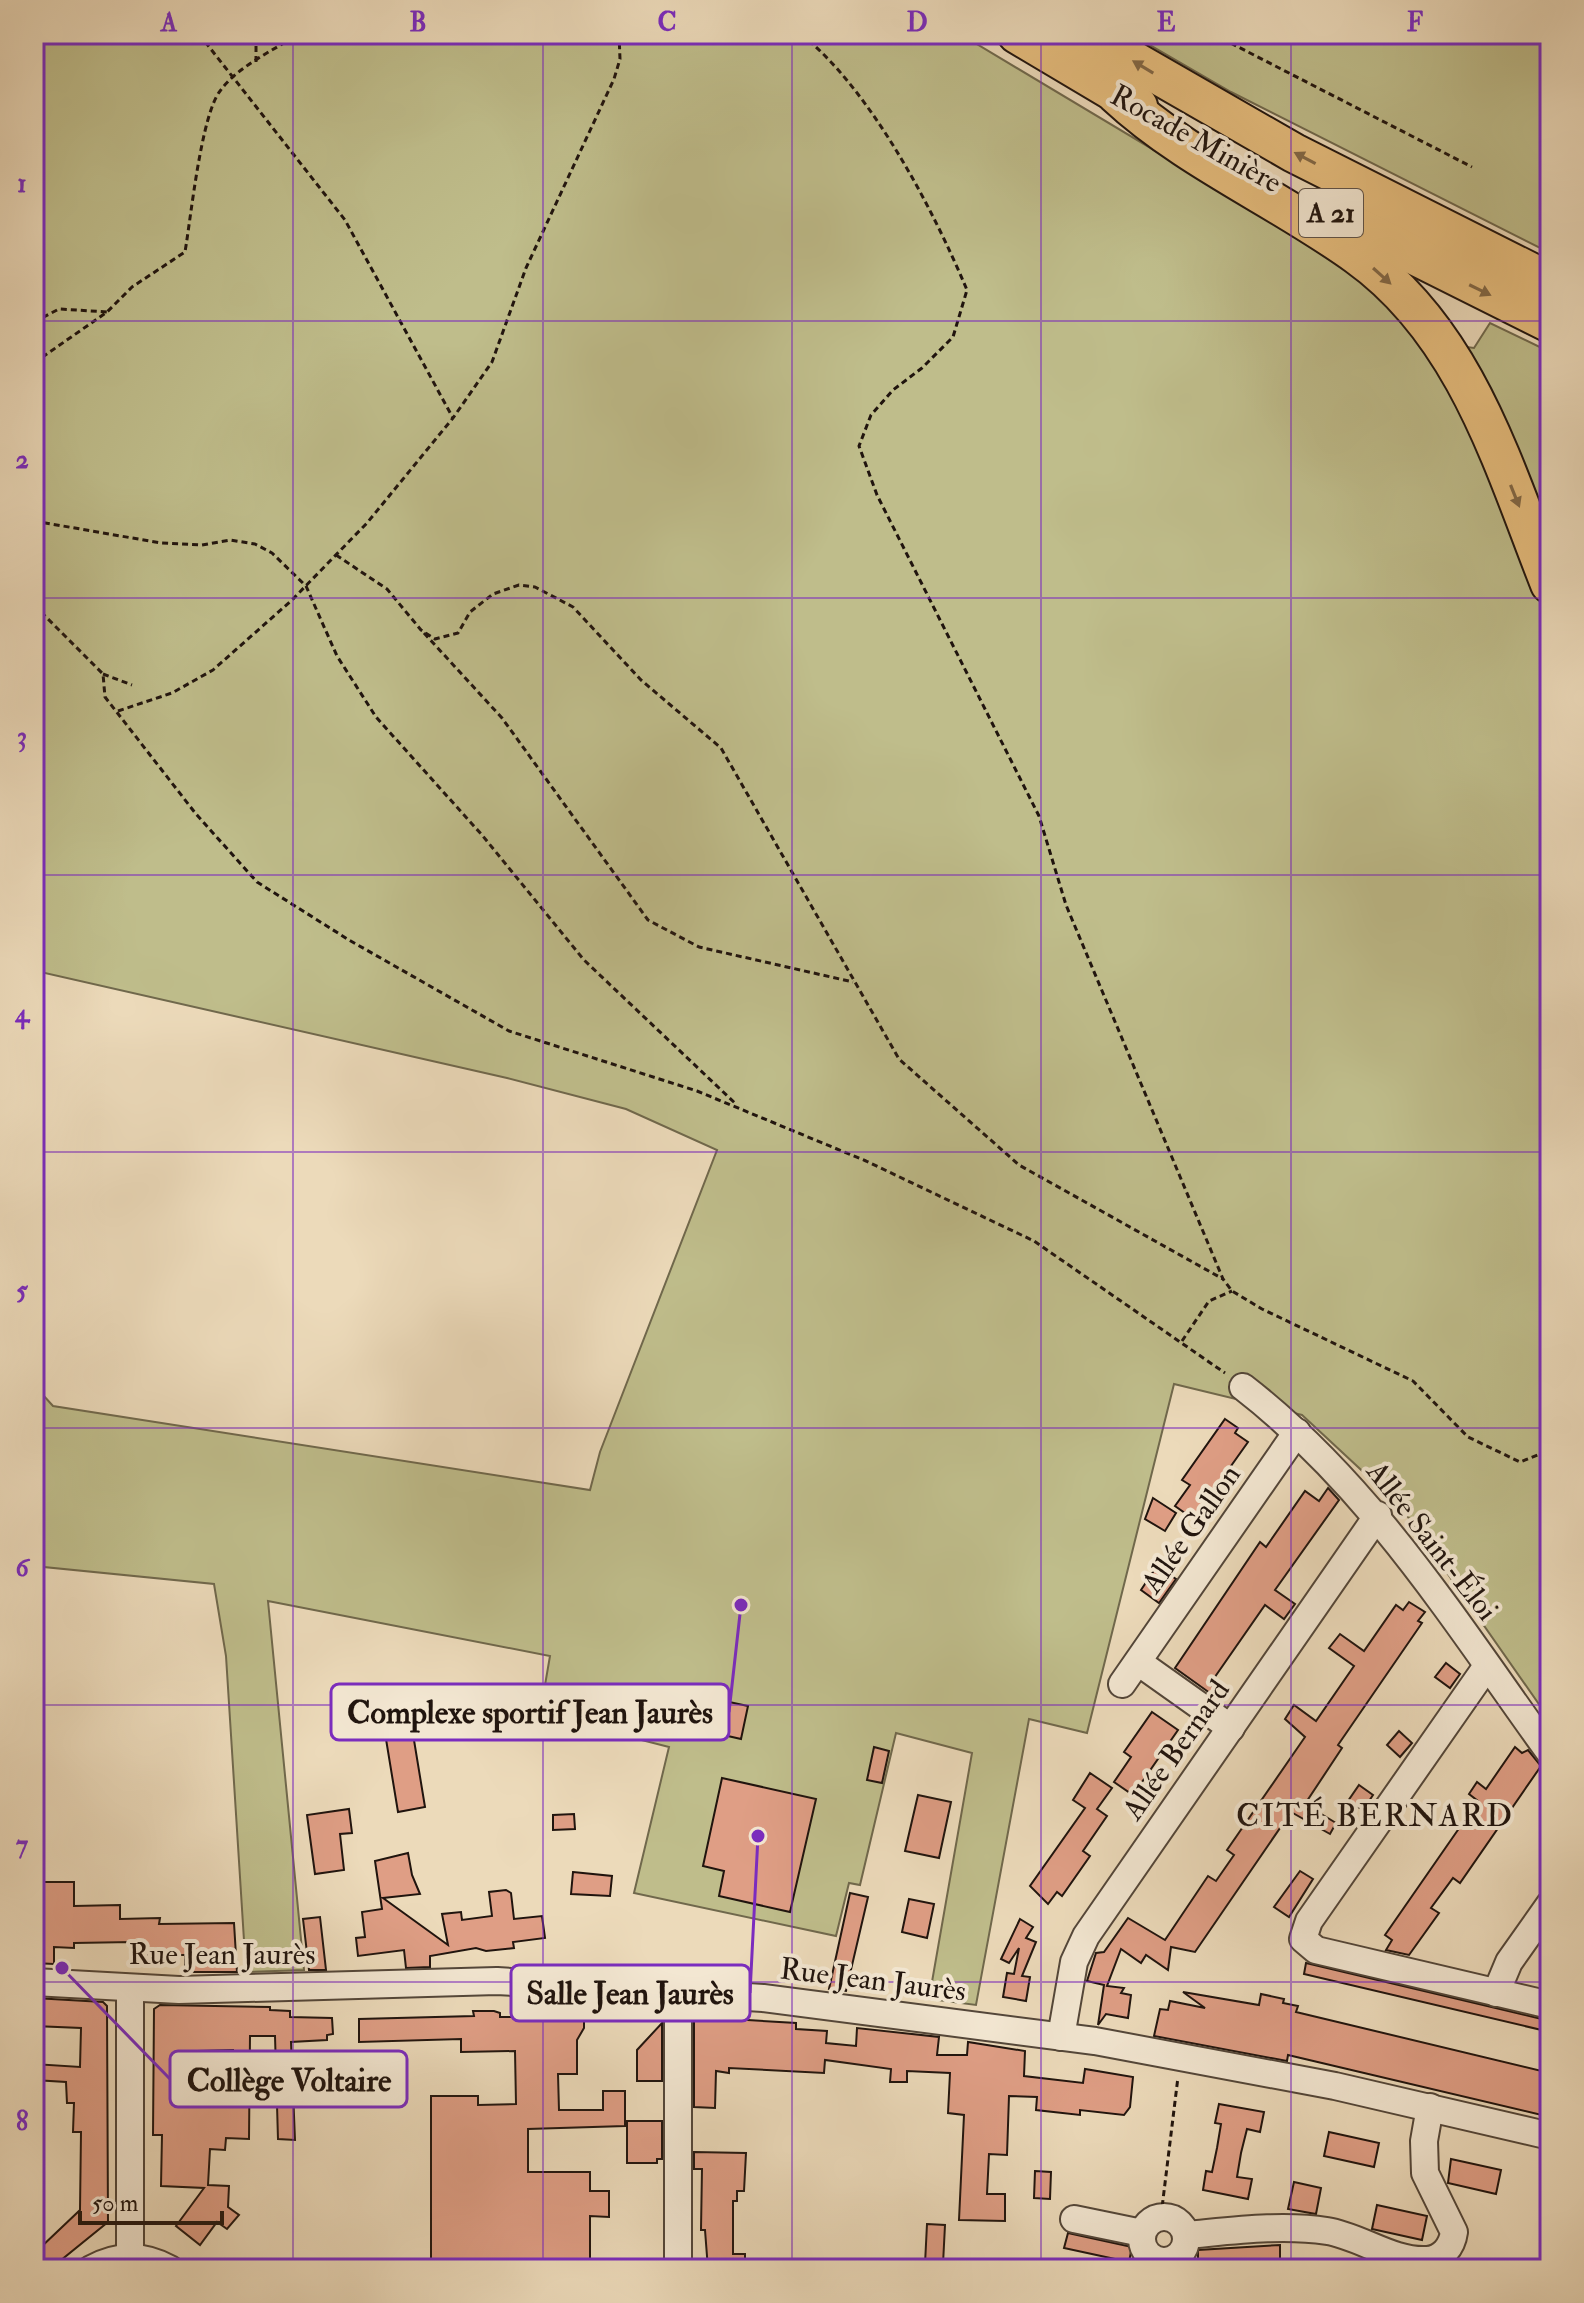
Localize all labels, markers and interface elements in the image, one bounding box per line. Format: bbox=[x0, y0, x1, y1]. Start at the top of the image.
text: A bbox=[160, 7, 178, 39]
text: B bbox=[409, 7, 427, 39]
text: C bbox=[657, 7, 677, 39]
text: D bbox=[906, 7, 928, 39]
text: E bbox=[1157, 7, 1176, 39]
text: F bbox=[1407, 7, 1424, 39]
one-way arrow bbox=[1131, 60, 1154, 74]
street label: Rocade Minière bbox=[1104, 77, 1288, 201]
one-way arrow bbox=[1294, 152, 1317, 165]
text: 1 bbox=[17, 168, 27, 200]
road number: A 21 bbox=[1299, 189, 1363, 237]
one-way arrow bbox=[1373, 266, 1392, 284]
one-way arrow bbox=[1469, 283, 1492, 297]
text: 2 bbox=[15, 444, 29, 476]
one-way arrow bbox=[1509, 484, 1522, 508]
text: 3 bbox=[17, 721, 27, 753]
text: 4 bbox=[14, 998, 31, 1030]
text: 5 bbox=[16, 1275, 28, 1307]
street label: Allée Saint-Éloi bbox=[1358, 1453, 1506, 1628]
street label: Allée Gallon bbox=[1133, 1458, 1249, 1601]
text: 6 bbox=[15, 1552, 30, 1584]
street label: Allée Bernard bbox=[1114, 1673, 1238, 1828]
callout: Complexe sportif Jean Jaurès bbox=[331, 1684, 729, 1740]
text: Complexe sportif Jean Jaurès bbox=[347, 1693, 713, 1733]
district label: CITÉ BERNARD bbox=[1236, 1796, 1514, 1836]
text: 7 bbox=[16, 1829, 28, 1861]
street label: Rue Jean Jaurès bbox=[128, 1936, 316, 1973]
street label: Rue Jean Jaurès bbox=[778, 1950, 968, 2010]
callout: Salle Jean Jaurès bbox=[511, 1965, 750, 2021]
text: Salle Jean Jaurès bbox=[526, 1974, 734, 2014]
callout: Collège Voltaire bbox=[170, 2051, 407, 2107]
text: Collège Voltaire bbox=[187, 2061, 392, 2101]
text: 8 bbox=[16, 2106, 28, 2138]
scale bar bbox=[80, 2175, 222, 2225]
text: 50 m bbox=[92, 2188, 139, 2219]

